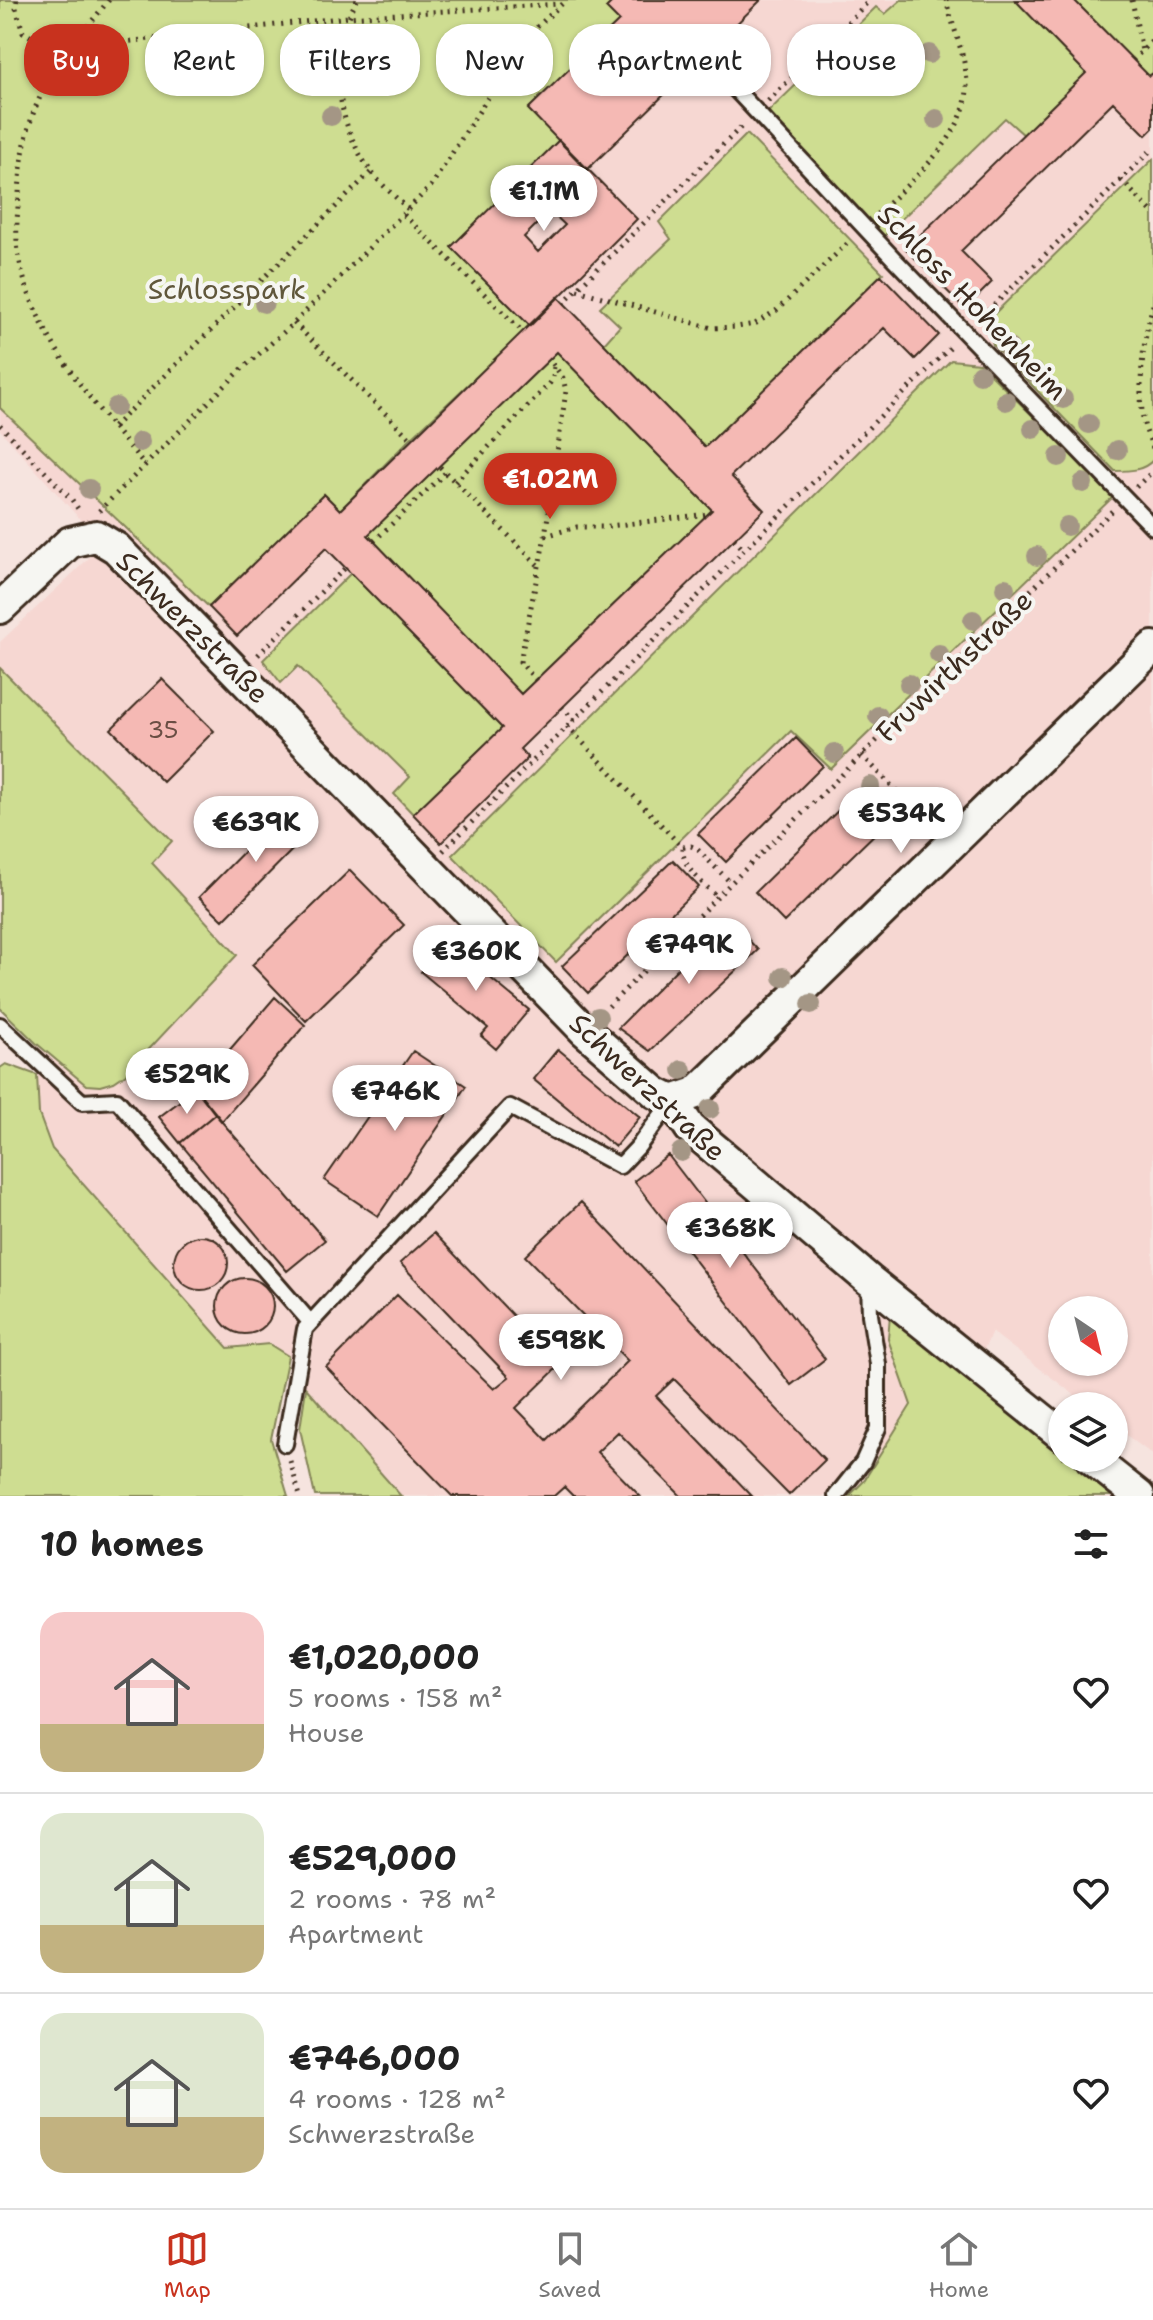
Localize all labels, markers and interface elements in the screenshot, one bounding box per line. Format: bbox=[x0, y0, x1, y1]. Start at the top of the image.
chip: Buy bbox=[24, 24, 129, 96]
chip: Rent bbox=[145, 24, 264, 96]
chip: Filters bbox=[280, 24, 420, 96]
chip: New bbox=[436, 24, 553, 96]
chip: Apartment bbox=[569, 24, 771, 96]
chip: House bbox=[787, 24, 925, 96]
pin: €1.1M bbox=[488, 165, 600, 233]
text: €1.1M bbox=[508, 173, 580, 208]
street label: Schloss Hohenheim bbox=[870, 196, 1076, 408]
park label: Schlosspark bbox=[148, 270, 306, 308]
pin: €1.02M bbox=[485, 453, 615, 521]
text: €1.02M bbox=[502, 461, 598, 496]
street label: Schwerzstraße bbox=[108, 542, 278, 712]
street label: Fruwirthstraße bbox=[867, 581, 1041, 751]
house number: 35 bbox=[148, 714, 178, 746]
pin: €534K bbox=[845, 787, 957, 855]
text: €534K bbox=[857, 795, 945, 830]
pin: €639K bbox=[200, 796, 312, 864]
text: €639K bbox=[212, 804, 300, 839]
pin: €749K bbox=[633, 918, 745, 986]
pin: €360K bbox=[420, 925, 532, 993]
text: €749K bbox=[645, 926, 733, 961]
text: €360K bbox=[431, 933, 521, 968]
street label: Schwerzstraße bbox=[561, 1004, 735, 1170]
pin: €529K bbox=[131, 1048, 243, 1116]
text: €529K bbox=[144, 1056, 230, 1091]
pin: €746K bbox=[339, 1065, 451, 1133]
text: €746K bbox=[350, 1073, 440, 1108]
pin: €368K bbox=[674, 1202, 786, 1270]
text: €368K bbox=[685, 1210, 775, 1245]
north arrow bbox=[1048, 1296, 1128, 1376]
map controls bbox=[1048, 1296, 1128, 1472]
pin: €598K bbox=[505, 1314, 617, 1382]
text: €598K bbox=[517, 1322, 605, 1357]
button: layers bbox=[1048, 1392, 1128, 1472]
text: 10 homes bbox=[40, 1521, 204, 1567]
icon: filters bbox=[1069, 1522, 1113, 1566]
text: €1,020,000 bbox=[288, 1634, 480, 1680]
icon: home bbox=[104, 1644, 200, 1740]
icon: heart bbox=[1069, 1670, 1113, 1714]
text: 5 rooms · 158 m² bbox=[288, 1680, 503, 1715]
text: House bbox=[288, 1715, 364, 1750]
text: €529,000 bbox=[288, 1835, 457, 1881]
icon: home bbox=[104, 1845, 200, 1941]
icon: heart bbox=[1069, 1871, 1113, 1915]
text: 2 rooms · 78 m² bbox=[288, 1881, 496, 1916]
text: Apartment bbox=[288, 1916, 424, 1951]
text: €746,000 bbox=[288, 2035, 460, 2081]
icon: home bbox=[104, 2045, 200, 2141]
icon: heart bbox=[1069, 2071, 1113, 2115]
text: 4 rooms · 128 m² bbox=[288, 2081, 506, 2116]
text: Schwerzstraße bbox=[288, 2116, 475, 2151]
tab: Map bbox=[164, 2227, 211, 2304]
tab: Saved bbox=[539, 2227, 601, 2304]
tab: Home bbox=[929, 2227, 989, 2304]

